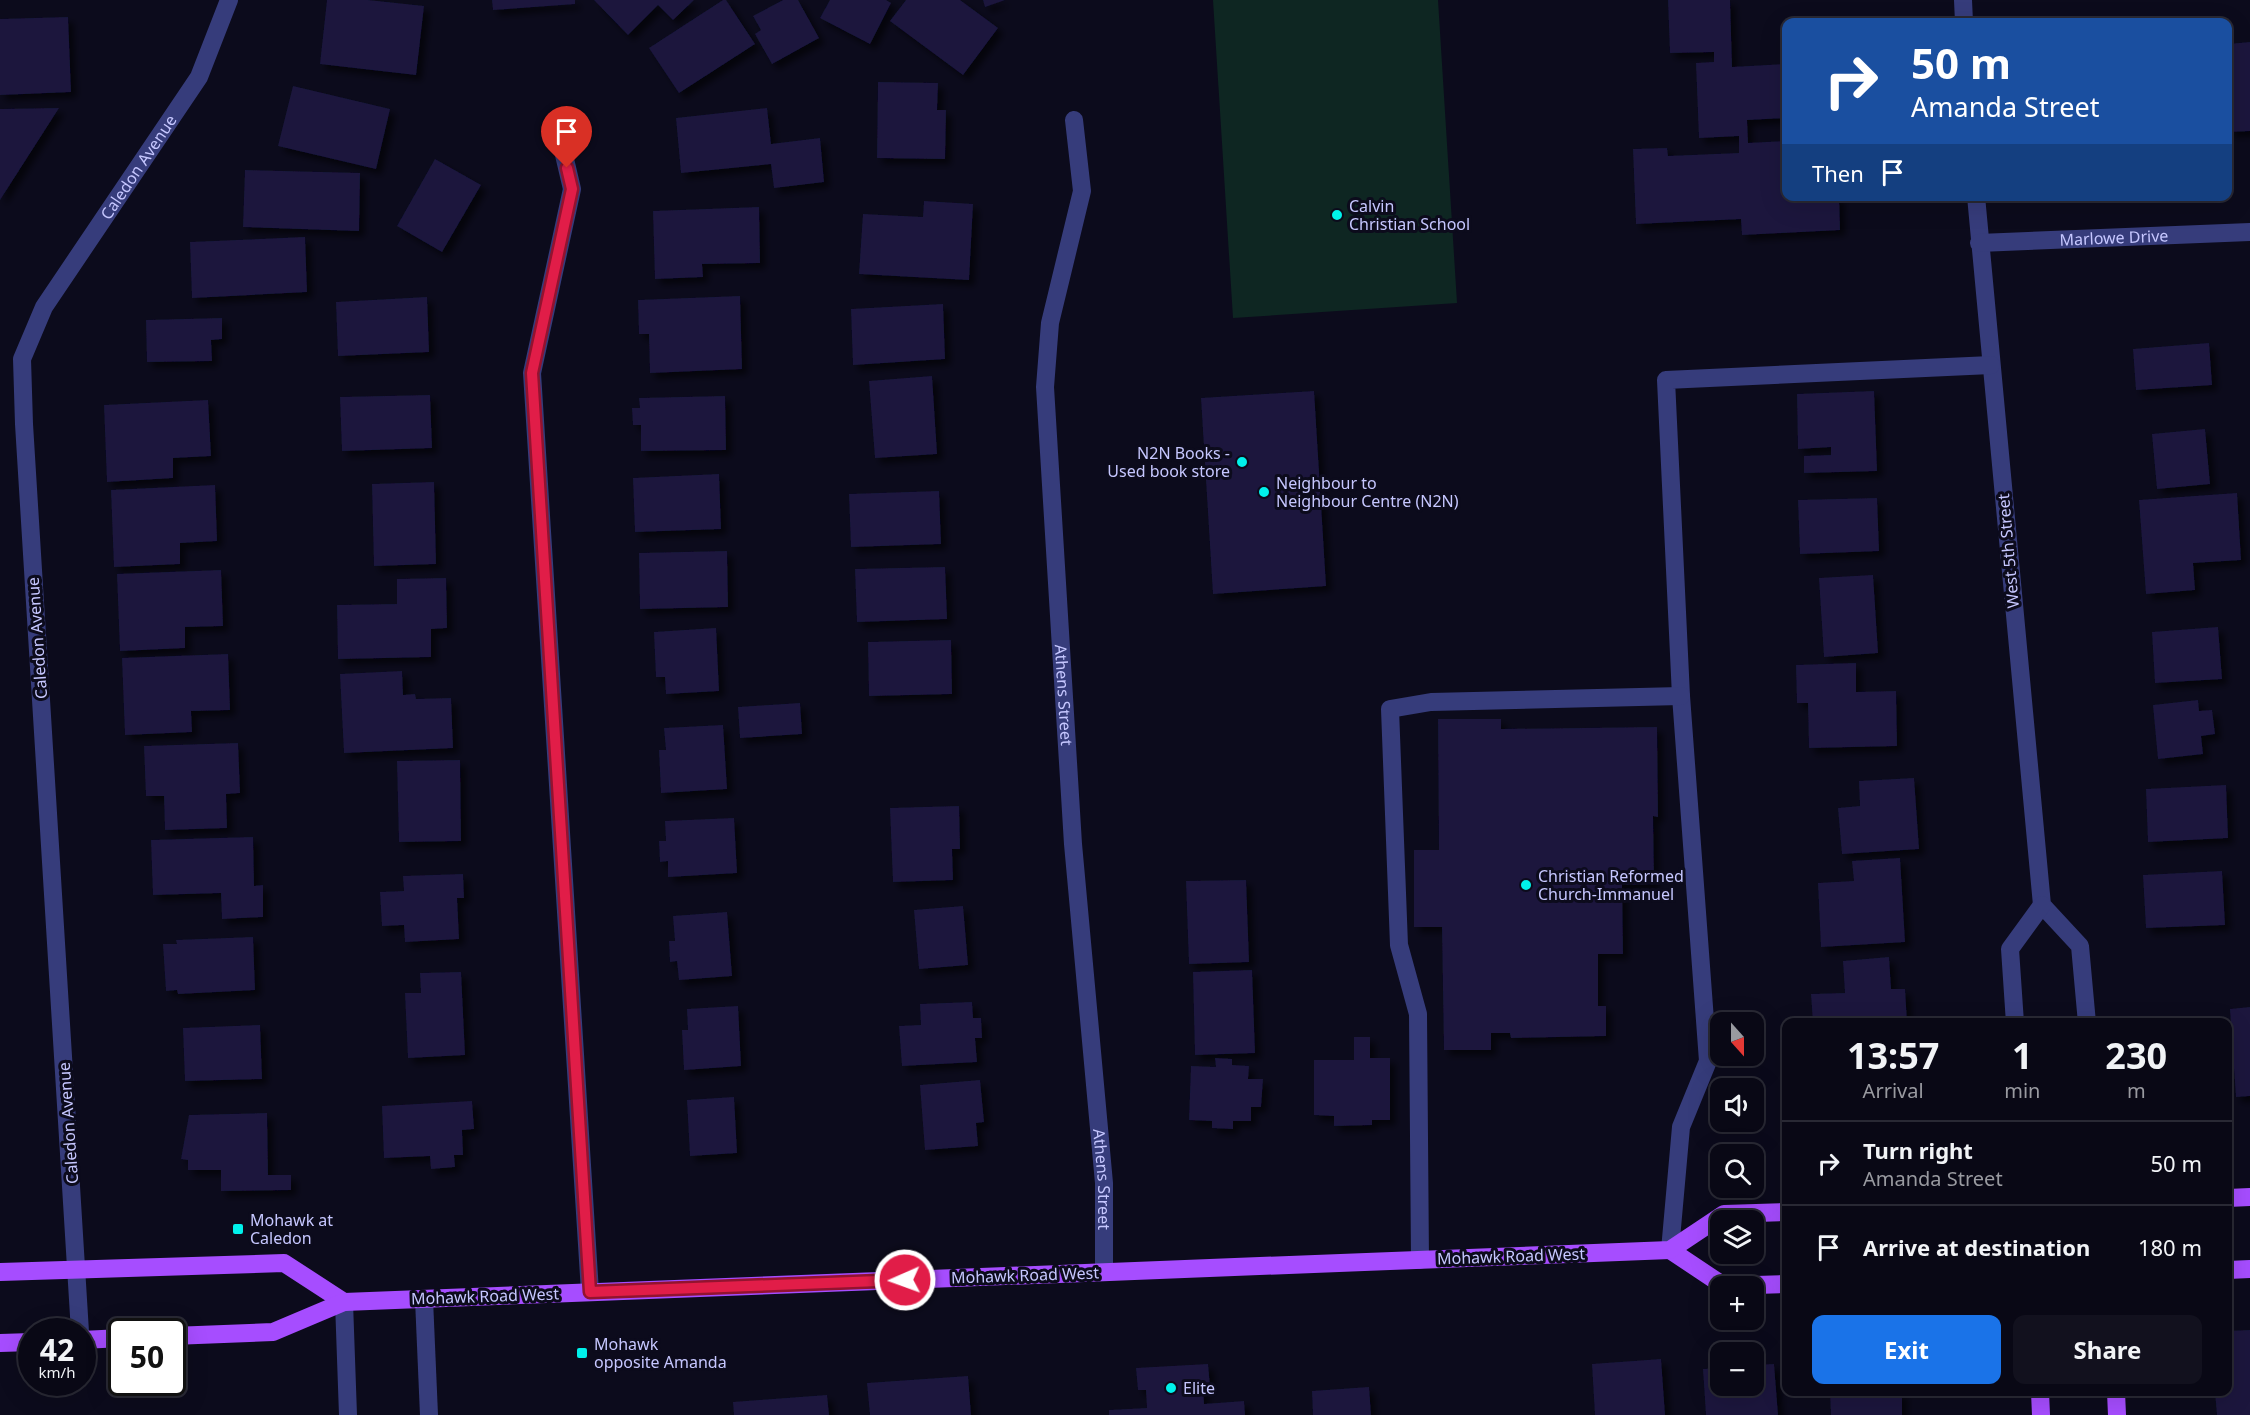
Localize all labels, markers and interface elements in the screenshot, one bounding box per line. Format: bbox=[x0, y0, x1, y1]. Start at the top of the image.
text: 50 m bbox=[1911, 34, 2011, 91]
icon: right bbox=[1812, 42, 1890, 120]
text: Amanda Street bbox=[1911, 88, 2100, 125]
pin bbox=[541, 106, 592, 168]
street label: Caledon Avenue bbox=[95, 110, 182, 224]
icon: arrive bbox=[550, 115, 583, 148]
icon: arrive bbox=[1876, 156, 1909, 189]
text: Then bbox=[1812, 158, 1864, 188]
place label: Calvin Christian School bbox=[1349, 195, 1470, 235]
marker: Calvin Christian School bbox=[1330, 208, 1344, 222]
street label: Marlowe Drive bbox=[2059, 224, 2169, 251]
place label: N2N Books - Used book store bbox=[1107, 442, 1230, 482]
marker: N2N Books - Used book store bbox=[1235, 455, 1249, 469]
place label: Neighbour to Neighbour Centre (N2N) bbox=[1276, 472, 1459, 512]
marker: Neighbour to Neighbour Centre (N2N) bbox=[1257, 485, 1271, 499]
street label: West 5th Street bbox=[1992, 493, 2024, 609]
street label: Caledon Avenue bbox=[22, 576, 52, 700]
street label: Athens Street bbox=[1050, 644, 1078, 746]
place label: Christian Reformed Church-Immanuel bbox=[1538, 865, 1684, 905]
marker: Christian Reformed Church-Immanuel bbox=[1519, 878, 1533, 892]
north arrow bbox=[1710, 1012, 1764, 1066]
map controls bbox=[1710, 1012, 1764, 1396]
text: 13:57 bbox=[1847, 1031, 1939, 1080]
text: 1 bbox=[2012, 1031, 2033, 1080]
text: 230 bbox=[2105, 1031, 2167, 1080]
street label: Caledon Avenue bbox=[53, 1061, 83, 1185]
text: Arrival bbox=[1863, 1077, 1924, 1104]
text: min bbox=[2004, 1077, 2040, 1104]
text: m bbox=[2127, 1077, 2146, 1104]
button: sound bbox=[1710, 1078, 1764, 1132]
street label: Athens Street bbox=[1088, 1128, 1115, 1230]
text: Turn right bbox=[1863, 1135, 1973, 1165]
button: search bbox=[1710, 1144, 1764, 1198]
icon: right bbox=[1812, 1147, 1845, 1180]
text: 50 m bbox=[2151, 1148, 2202, 1178]
text: Amanda Street bbox=[1863, 1165, 2003, 1192]
place label: Mohawk at Caledon bbox=[250, 1209, 333, 1249]
button: layers bbox=[1710, 1210, 1764, 1264]
marker: Mohawk at Caledon bbox=[231, 1222, 245, 1236]
icon: arrive bbox=[1812, 1231, 1845, 1264]
text: Arrive at destination bbox=[1863, 1232, 2090, 1262]
text: 180 m bbox=[2138, 1232, 2202, 1262]
street label: Mohawk Road West bbox=[1437, 1242, 1586, 1270]
position arrow bbox=[873, 1248, 937, 1312]
street label: Mohawk Road West bbox=[951, 1261, 1100, 1289]
button: + bbox=[1710, 1276, 1764, 1330]
street label: Mohawk Road West bbox=[411, 1282, 560, 1310]
button: Exit bbox=[1812, 1315, 2001, 1384]
button: Share bbox=[2013, 1315, 2202, 1384]
speed limit sign: 50 bbox=[108, 1318, 186, 1396]
text: 42 bbox=[40, 1329, 74, 1370]
place label: Mohawk opposite Amanda bbox=[594, 1333, 727, 1373]
button: − bbox=[1710, 1342, 1764, 1396]
marker: Mohawk opposite Amanda bbox=[575, 1346, 589, 1360]
text: km/h bbox=[39, 1362, 75, 1382]
place label: Elite bbox=[1183, 1377, 1215, 1399]
marker: Elite bbox=[1164, 1381, 1178, 1395]

